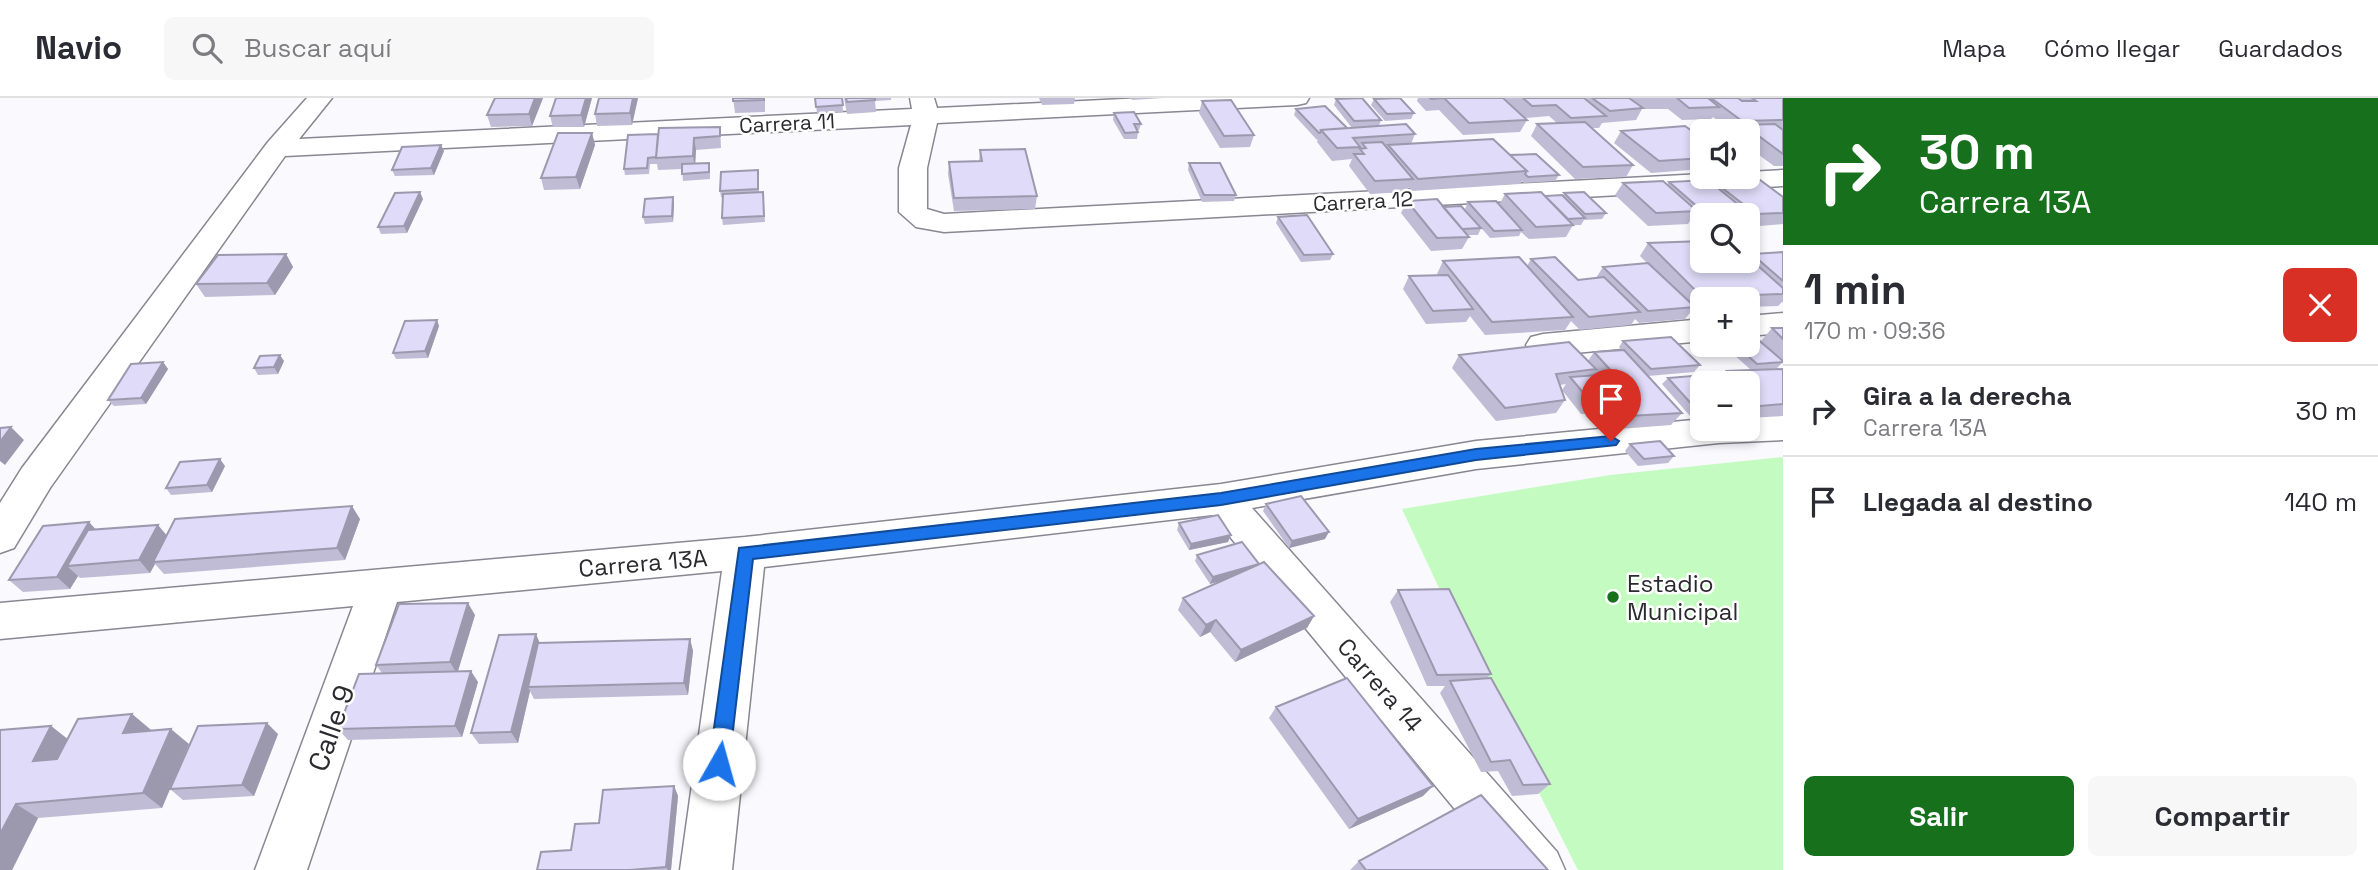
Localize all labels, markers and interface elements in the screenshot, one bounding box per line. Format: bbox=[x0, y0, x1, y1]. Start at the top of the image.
search box bbox=[164, 17, 654, 80]
text: Navio bbox=[35, 27, 122, 69]
icon: search bbox=[188, 29, 226, 67]
text: Buscar aquí bbox=[244, 31, 392, 65]
text: Mapa bbox=[1942, 33, 2006, 64]
text: Cómo llegar bbox=[2044, 33, 2180, 64]
text: Guardados bbox=[2218, 33, 2343, 64]
street label: Carrera 11 bbox=[738, 107, 836, 139]
map controls bbox=[1690, 119, 1760, 441]
button: sound bbox=[1690, 119, 1760, 189]
text: 30 m bbox=[1919, 121, 2035, 183]
icon: right bbox=[1804, 126, 1895, 217]
text: Carrera 13A bbox=[1919, 182, 2091, 222]
street label: Carrera 12 bbox=[1312, 185, 1414, 217]
button: search bbox=[1690, 203, 1760, 273]
text: 1 min bbox=[1804, 263, 1907, 316]
button: close bbox=[2283, 268, 2357, 342]
button: + bbox=[1690, 287, 1760, 357]
text: 170 m · 09:36 bbox=[1804, 316, 1946, 346]
pin bbox=[1581, 369, 1641, 441]
button: − bbox=[1690, 371, 1760, 441]
text: Gira a la derecha bbox=[1863, 379, 2072, 413]
icon: arrive bbox=[1592, 380, 1630, 418]
icon: right bbox=[1804, 392, 1842, 430]
text: 30 m bbox=[2296, 394, 2357, 428]
text: Carrera 13A bbox=[1863, 413, 1987, 443]
icon: arrive bbox=[1804, 483, 1842, 521]
text: Llegada al destino bbox=[1863, 485, 2093, 519]
text: 140 m bbox=[2284, 485, 2357, 519]
street label: Carrera 13A bbox=[577, 542, 709, 584]
place label: Estadio Municipal bbox=[1627, 568, 1738, 627]
marker: Estadio Municipal bbox=[1605, 589, 1621, 605]
street label: Carrera 14 bbox=[1331, 632, 1429, 738]
street label: Calle 9 bbox=[300, 680, 362, 776]
position arrow bbox=[682, 727, 756, 801]
button: Salir bbox=[1804, 776, 2074, 856]
button: Compartir bbox=[2088, 776, 2357, 856]

